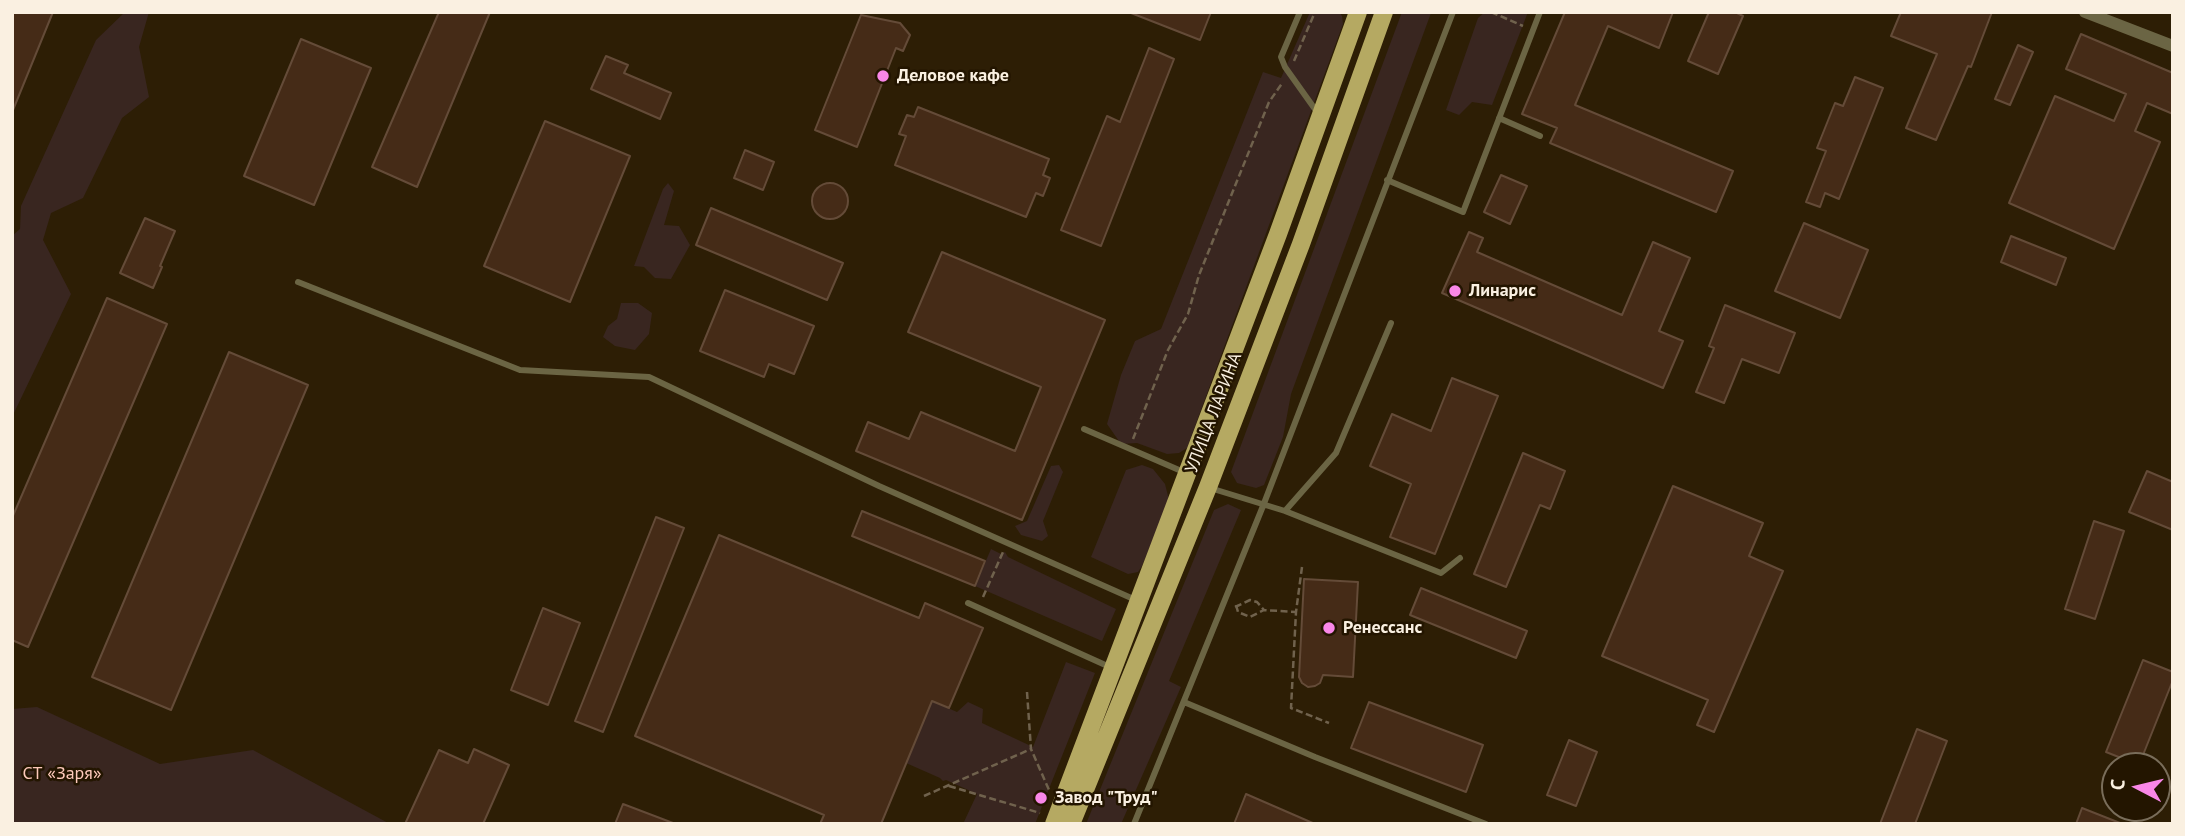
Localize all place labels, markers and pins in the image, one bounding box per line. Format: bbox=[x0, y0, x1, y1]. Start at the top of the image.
place label: Деловое кафе bbox=[897, 65, 1009, 87]
marker: Деловое кафе bbox=[875, 68, 891, 84]
place label: Линарис bbox=[1469, 280, 1536, 302]
marker: Линарис bbox=[1447, 283, 1463, 299]
place label: Ренессанс bbox=[1343, 617, 1422, 639]
marker: Ренессанс bbox=[1321, 620, 1337, 636]
place label: Завод "Труд" bbox=[1055, 787, 1158, 809]
marker: Завод "Труд" bbox=[1033, 790, 1049, 806]

